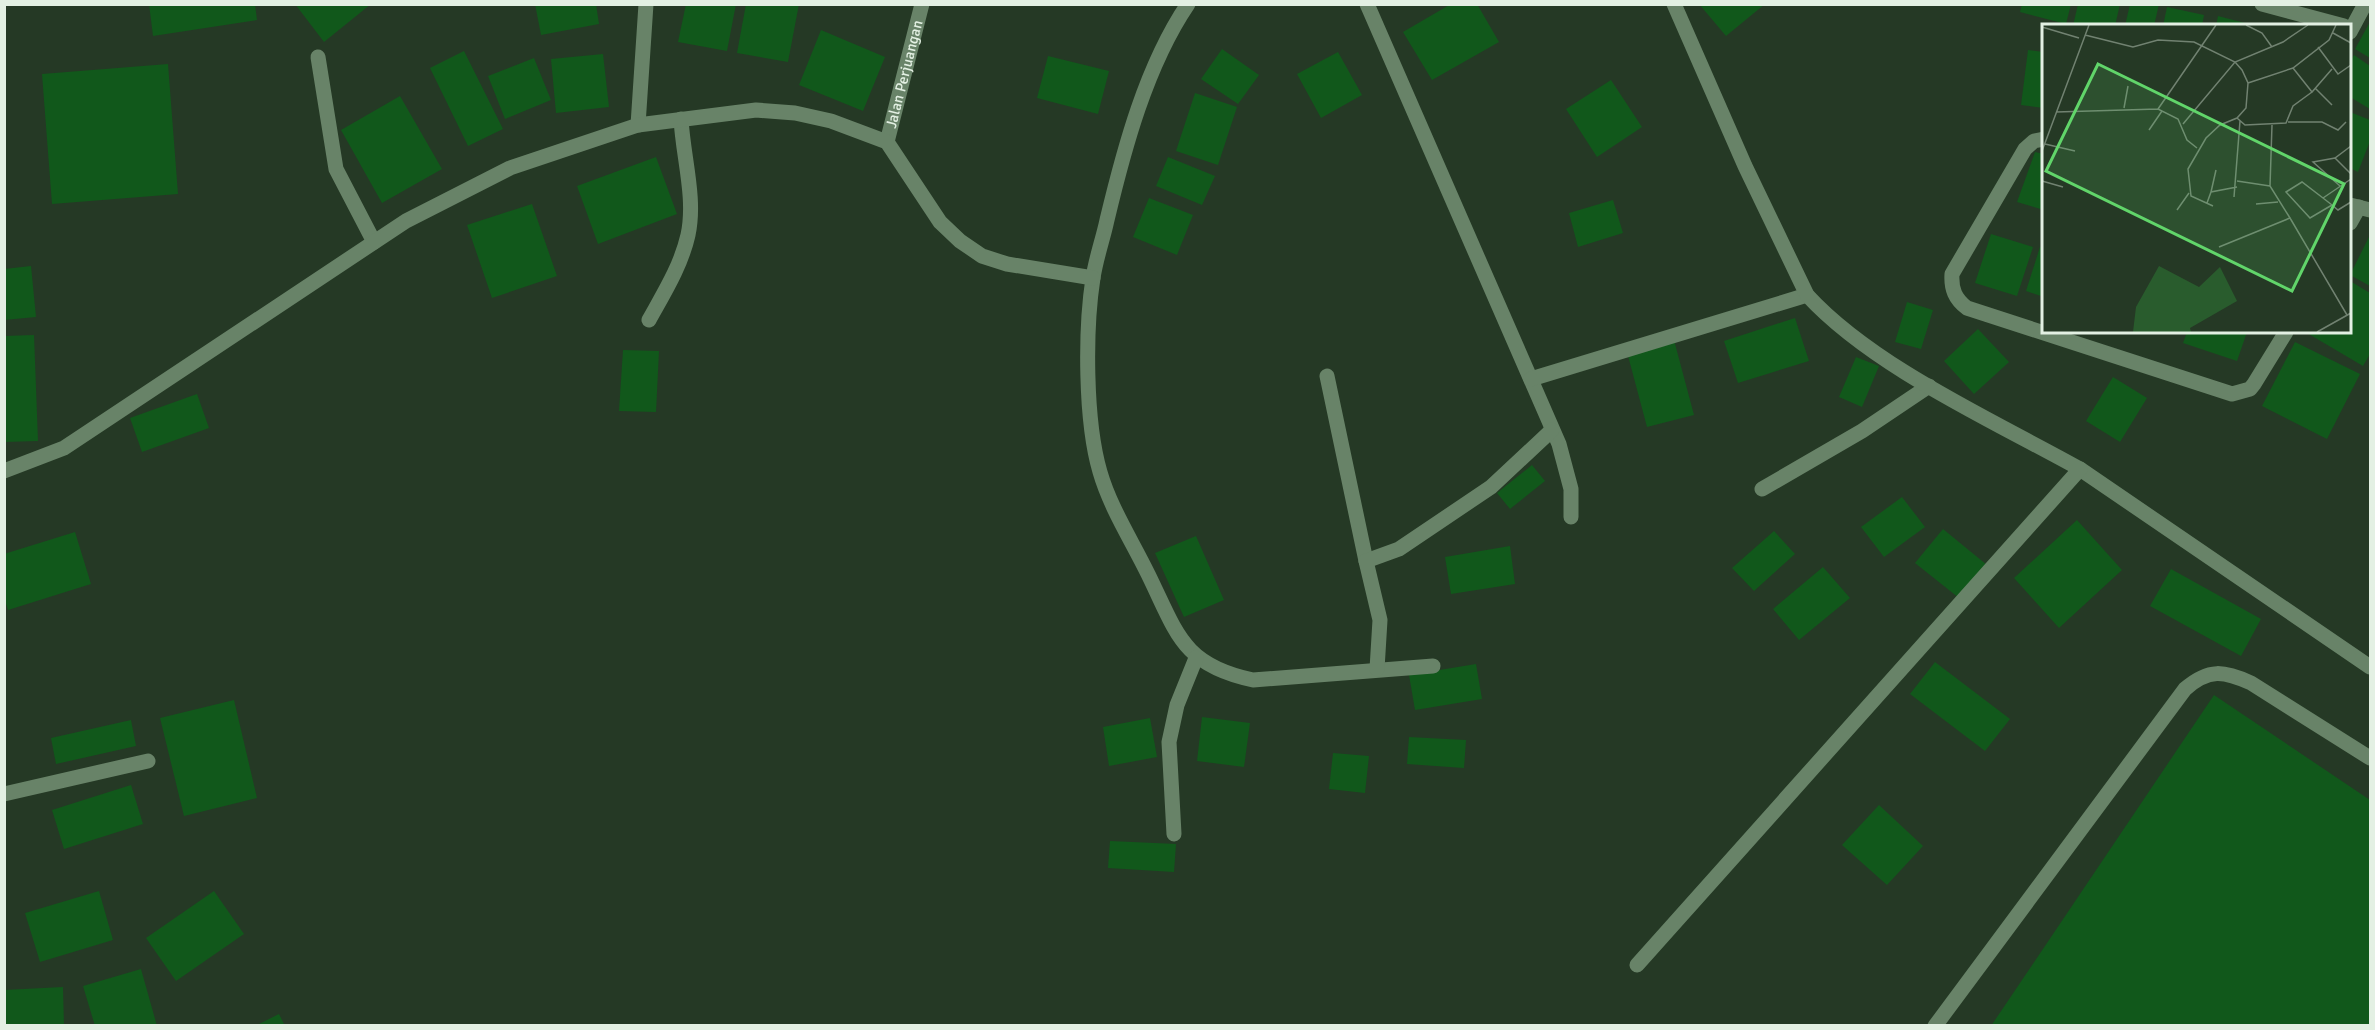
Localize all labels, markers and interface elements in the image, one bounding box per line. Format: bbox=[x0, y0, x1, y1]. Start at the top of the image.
street label: Jalan Perjuangan bbox=[882, 18, 927, 130]
inset map bbox=[2042, 24, 2351, 333]

